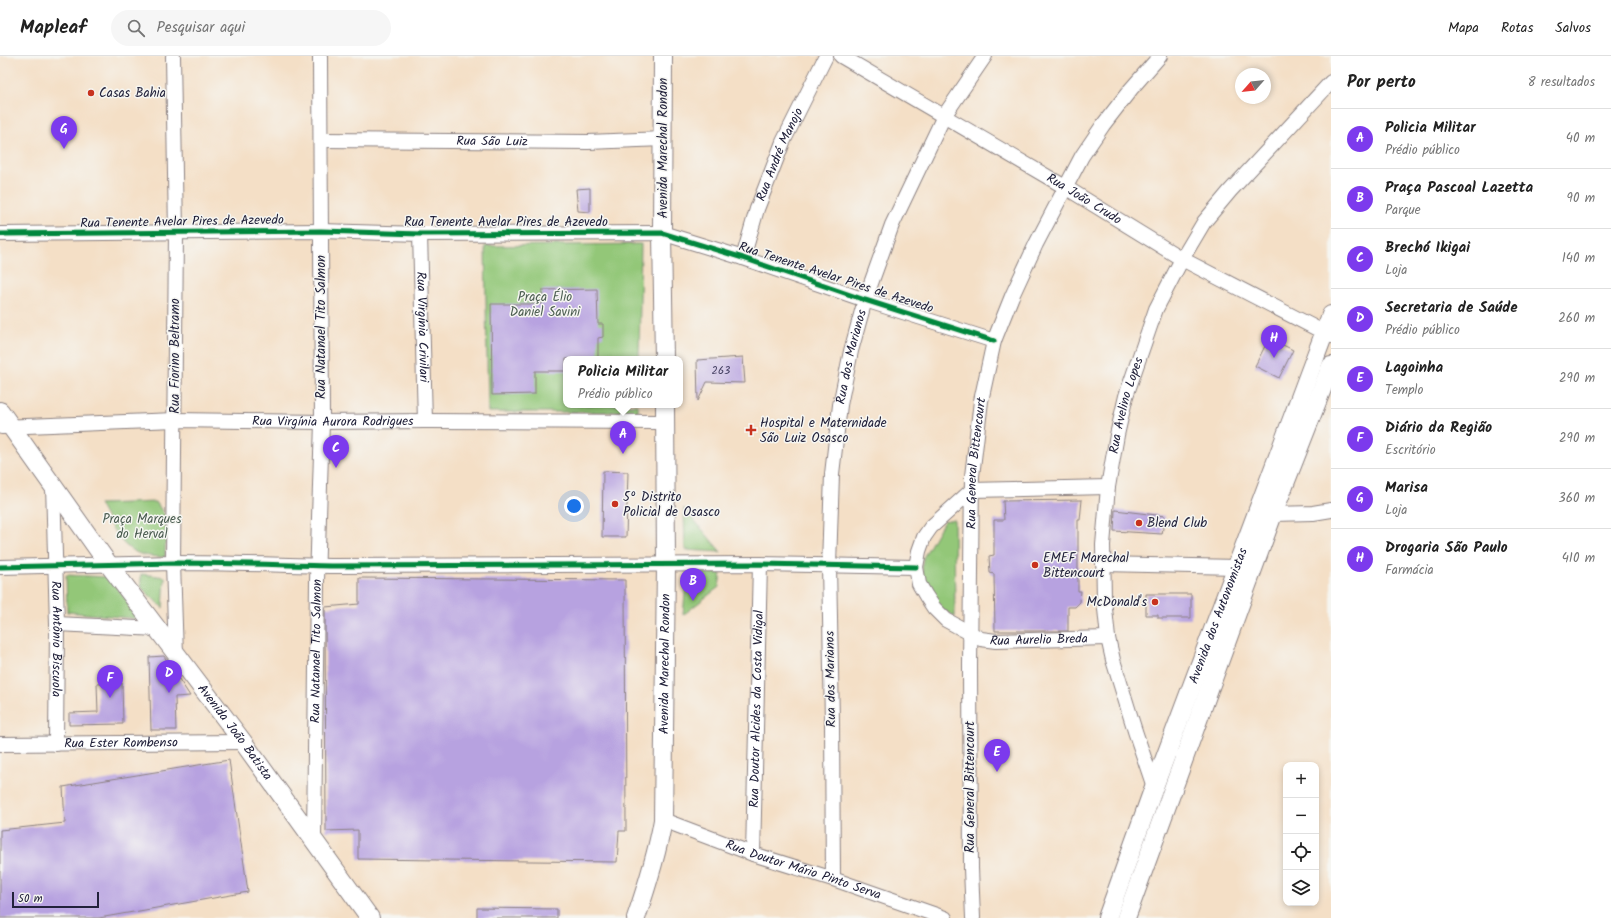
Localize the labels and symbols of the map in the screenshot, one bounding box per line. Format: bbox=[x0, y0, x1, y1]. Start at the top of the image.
north arrow bbox=[1235, 68, 1271, 104]
street label: Avenida Marechal Rondon bbox=[653, 78, 674, 218]
place label: Casas Bahia bbox=[99, 83, 166, 104]
marker: Casas Bahia bbox=[86, 88, 96, 98]
street label: Rua André Manojo bbox=[750, 104, 809, 204]
pin: G bbox=[51, 116, 77, 149]
street label: Rua São Luiz bbox=[456, 131, 528, 152]
street label: Rua João Crudo bbox=[1042, 168, 1126, 230]
street label: Rua Tenente Avelar Pires de Azevedo bbox=[80, 210, 284, 234]
street label: Rua Tenente Avelar Pires de Azevedo bbox=[404, 212, 608, 233]
street label: Rua Tenente Avelar Pires de Azevedo bbox=[736, 237, 936, 319]
street label: Rua Natanael Tito Salmon bbox=[311, 255, 332, 399]
street label: Rua Virgínia Crivilari bbox=[411, 271, 434, 383]
park label: Praça Élio Daniel Savini bbox=[510, 287, 581, 323]
street label: Rua Fiorino Beltramo bbox=[165, 298, 186, 414]
street label: Rua dos Marianos bbox=[830, 307, 873, 406]
pin: H bbox=[1261, 325, 1287, 358]
street label: Rua Avelino Lopes bbox=[1103, 354, 1149, 455]
house number: 263 bbox=[712, 362, 730, 380]
street label: Rua General Bittencourt bbox=[961, 394, 992, 529]
street label: Rua Virgínia Aurora Rodrigues bbox=[252, 411, 414, 433]
place label: Hospital e Maternidade São Luiz Osasco bbox=[760, 413, 887, 449]
pin: A bbox=[610, 421, 636, 454]
marker: Hospital e Maternidade São Luiz Osasco bbox=[745, 424, 757, 436]
pin: C bbox=[323, 435, 349, 468]
place label: 5º Distrito Policial de Osasco bbox=[623, 487, 720, 523]
your location bbox=[564, 496, 584, 516]
marker: 5º Distrito Policial de Osasco bbox=[610, 499, 620, 509]
park label: Praça Marques do Herval bbox=[102, 509, 182, 545]
place label: Blend Club bbox=[1147, 513, 1207, 534]
marker: Blend Club bbox=[1134, 518, 1144, 528]
street label: Avenida dos Autonomistas bbox=[1183, 544, 1253, 687]
place label: EMEF Marechal Bittencourt bbox=[1043, 548, 1129, 584]
marker: EMEF Marechal Bittencourt bbox=[1030, 560, 1040, 570]
pin: B bbox=[680, 568, 706, 601]
street label: Rua Natanael Tito Salmon bbox=[305, 579, 328, 723]
street label: Rua Antônio Biscuola bbox=[45, 581, 68, 697]
place label: McDonald's bbox=[1087, 592, 1147, 613]
street label: Avenida Marechal Rondon bbox=[654, 593, 676, 734]
marker: McDonald's bbox=[1150, 597, 1160, 607]
street label: Rua Doutor Alcides da Costa Vidigal bbox=[744, 610, 769, 808]
street label: Rua Aurelio Breda bbox=[989, 628, 1088, 652]
street label: Rua dos Marianos bbox=[820, 630, 842, 727]
pin: D bbox=[156, 660, 182, 693]
pin: F bbox=[97, 665, 123, 698]
street label: Avenida João Batista bbox=[192, 679, 278, 785]
street label: Rua General Bittencourt bbox=[960, 720, 981, 853]
street label: Rua Ester Rombenso bbox=[64, 732, 178, 754]
pin: E bbox=[984, 739, 1010, 772]
street label: Rua Doutor Mário Pinto Serva bbox=[722, 834, 884, 906]
scale bar bbox=[12, 890, 99, 909]

